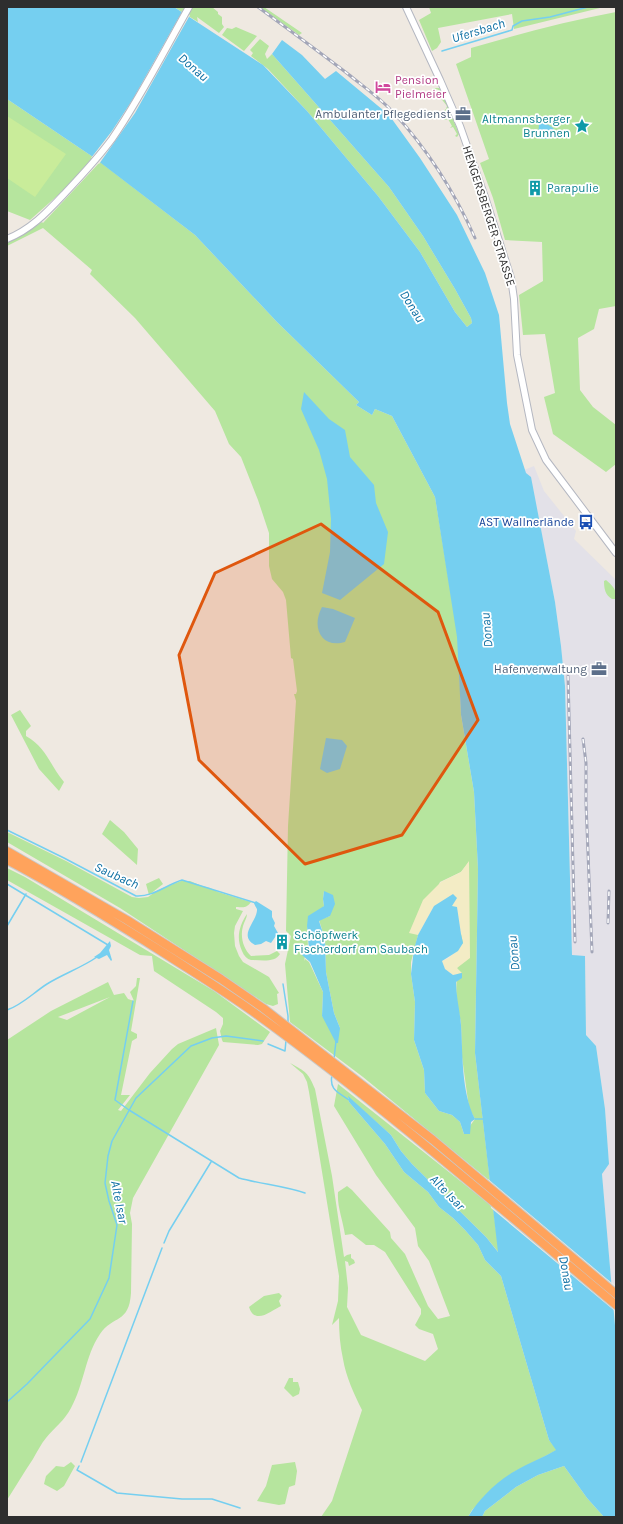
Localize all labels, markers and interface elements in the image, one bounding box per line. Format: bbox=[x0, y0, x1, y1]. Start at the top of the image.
water label: Ufersbach bbox=[450, 15, 507, 46]
water label: Donau bbox=[176, 50, 212, 84]
place label: Pension Pielmeier bbox=[395, 73, 447, 101]
hotel icon: Pension Pielmeier bbox=[374, 78, 392, 96]
office icon: Ambulanter Pflegedienst bbox=[454, 105, 472, 123]
place label: Ambulanter Pflegedienst bbox=[315, 107, 451, 121]
place label: Altmannsberger Brunnen bbox=[482, 112, 571, 140]
place icon: Altmannsberger Brunnen bbox=[573, 117, 591, 135]
street label: HENGERSBERGER STRASSE bbox=[460, 144, 518, 288]
building icon: Parapulie bbox=[526, 179, 544, 197]
place label: Parapulie bbox=[547, 181, 599, 195]
water label: Donau bbox=[397, 288, 428, 325]
bus stop icon: AST Wallnerlände bbox=[577, 513, 595, 531]
place label: AST Wallnerlände bbox=[479, 515, 574, 529]
water label: Donau bbox=[478, 612, 495, 648]
office icon: Hafenverwaltung bbox=[590, 660, 608, 678]
place label: Hafenverwaltung bbox=[494, 662, 587, 676]
water label: Saubach bbox=[92, 859, 141, 892]
place label: Schöpfwerk Fischerdorf am Saubach bbox=[294, 928, 428, 956]
building icon: Schöpfwerk Fischerdorf am Saubach bbox=[273, 933, 291, 951]
water label: Donau bbox=[505, 935, 522, 971]
water label: Alte Isar bbox=[427, 1171, 469, 1214]
water label: Alte Isar bbox=[108, 1179, 131, 1225]
water label: Donau bbox=[556, 1255, 577, 1292]

